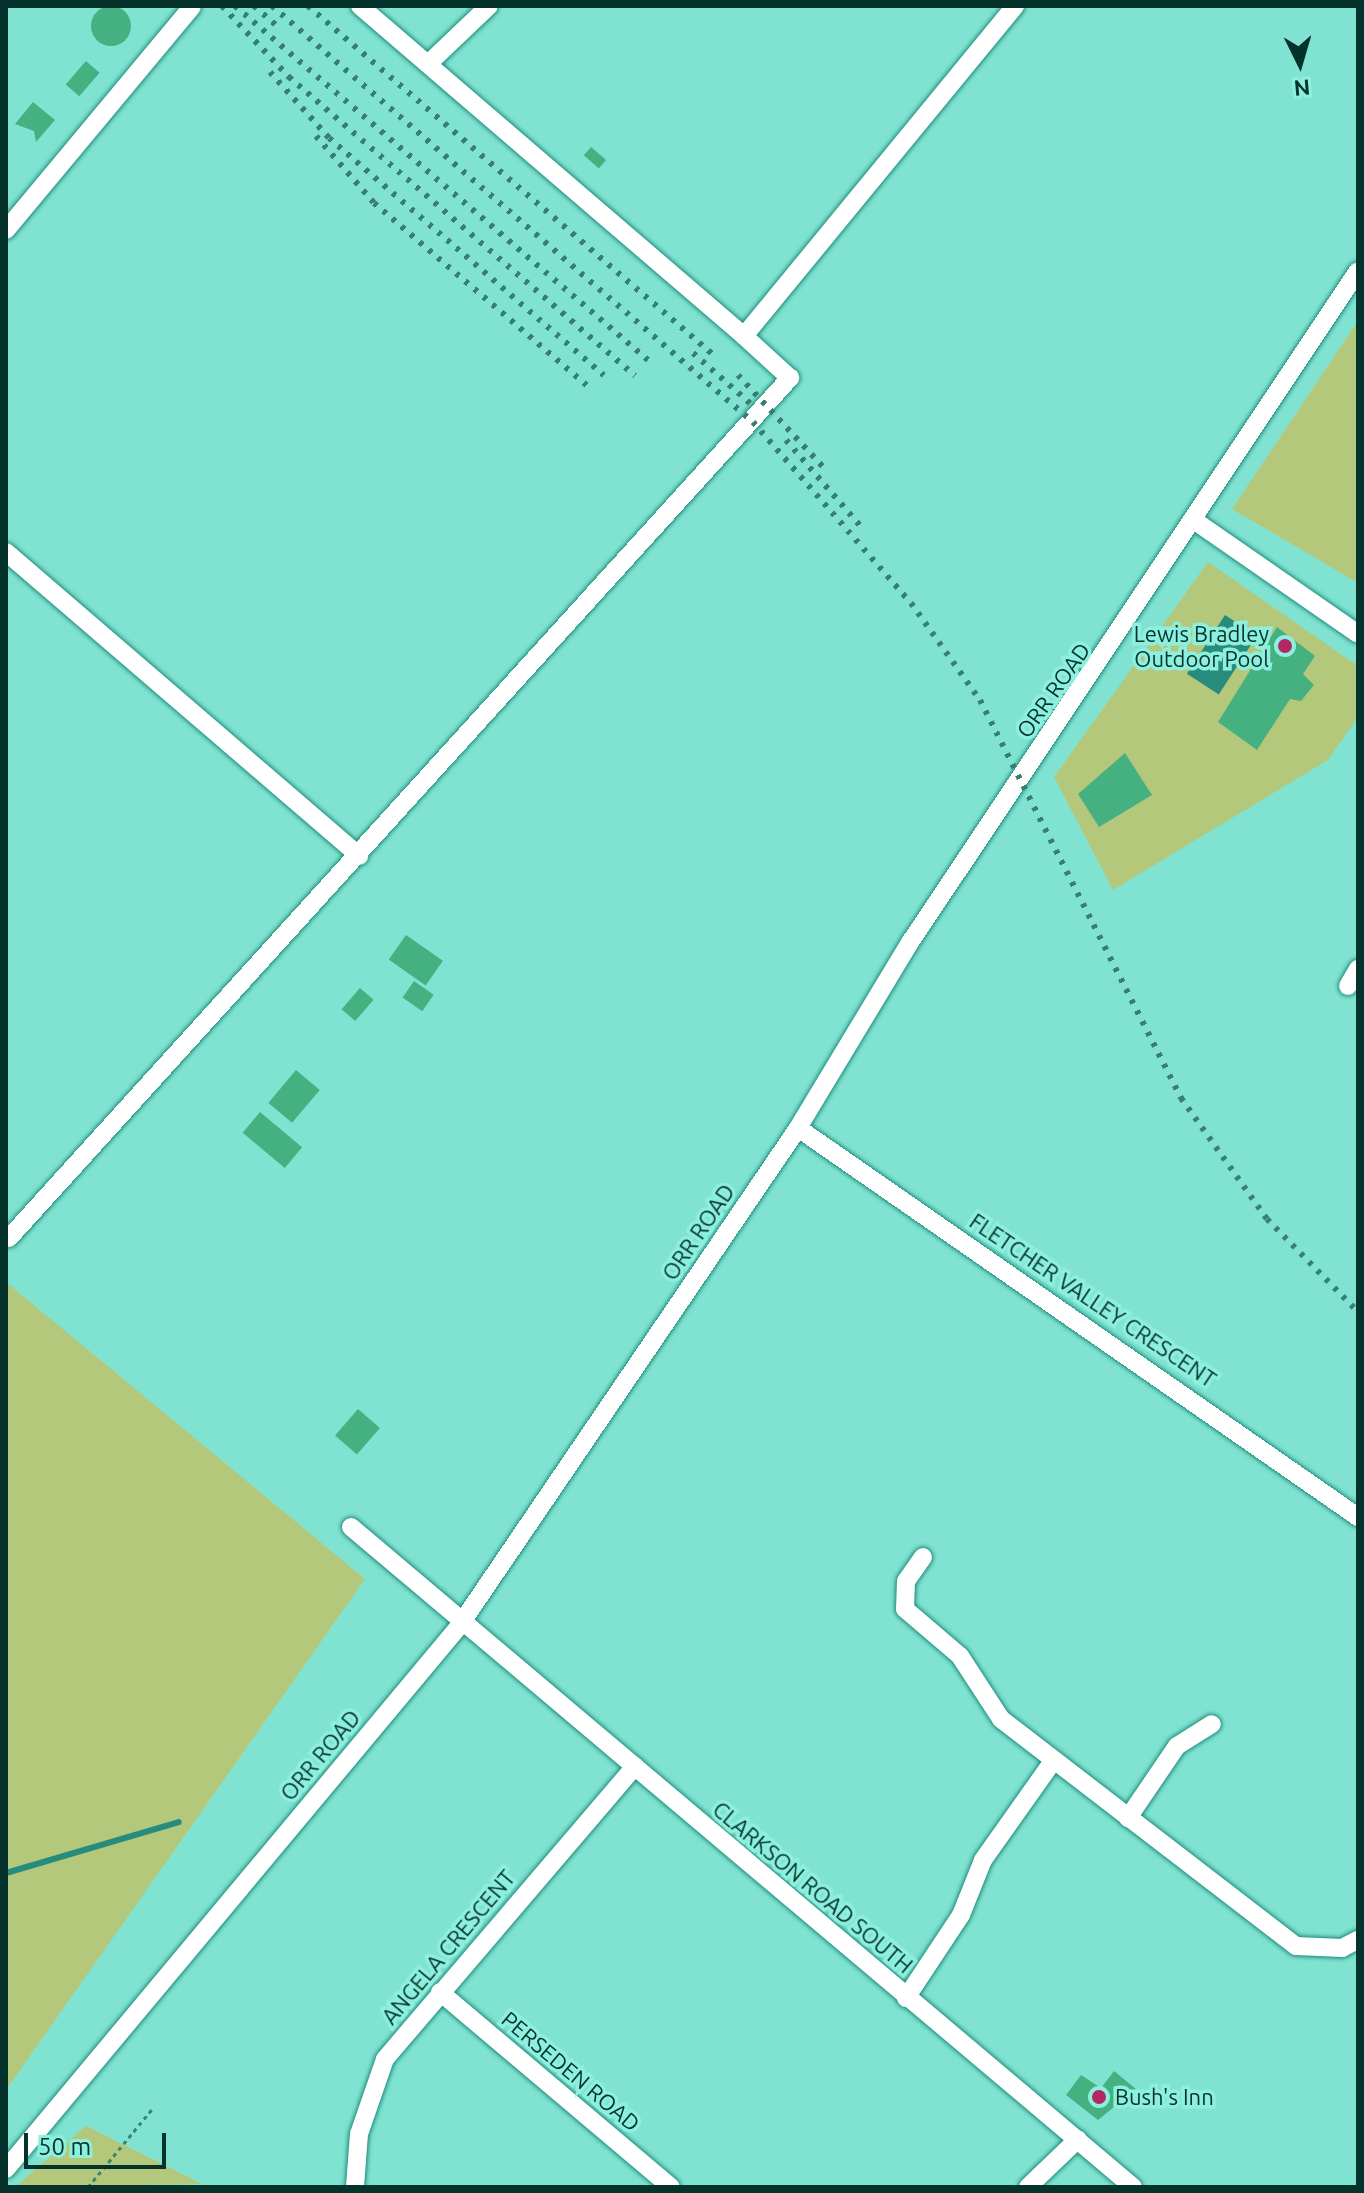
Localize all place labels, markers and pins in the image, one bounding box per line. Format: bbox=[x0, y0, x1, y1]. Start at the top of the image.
place label: Lewis Bradley Outdoor Pool bbox=[1134, 620, 1269, 672]
marker: Lewis Bradley Outdoor Pool bbox=[1276, 637, 1294, 655]
place label: Bush's Inn bbox=[1115, 2084, 1214, 2110]
marker: Bush's Inn bbox=[1090, 2088, 1108, 2106]

